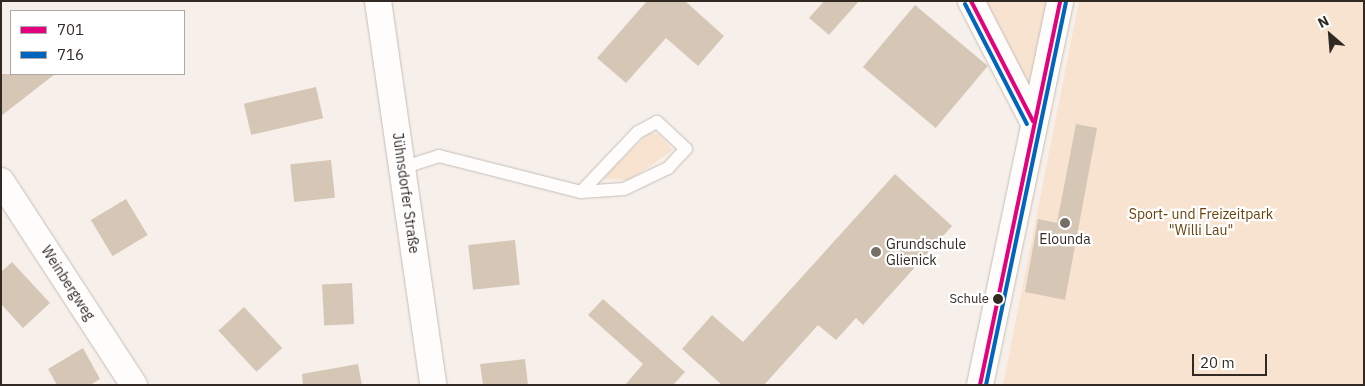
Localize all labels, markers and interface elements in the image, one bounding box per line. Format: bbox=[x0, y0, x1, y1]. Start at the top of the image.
legend bbox=[10, 10, 185, 75]
north arrow bbox=[1305, 10, 1355, 60]
text: N bbox=[1315, 11, 1332, 32]
text: 701 bbox=[57, 20, 84, 39]
text: 716 bbox=[57, 45, 84, 64]
street label: Jühnsdorfer Straße bbox=[389, 132, 423, 254]
park label: Sport- und Freizeitpark "Willi Lau" bbox=[1129, 206, 1273, 238]
marker: Elounda bbox=[1059, 217, 1071, 229]
place label: Elounda bbox=[1039, 231, 1091, 247]
place label: Grundschule Glienick bbox=[886, 236, 966, 268]
street label: Weinbergweg bbox=[38, 243, 98, 323]
marker: Grundschule Glienick bbox=[870, 246, 882, 258]
place label: Schule bbox=[949, 291, 989, 307]
marker: Schule bbox=[993, 294, 1003, 304]
scale bar bbox=[1195, 344, 1270, 376]
text: 20 m bbox=[1200, 353, 1235, 372]

